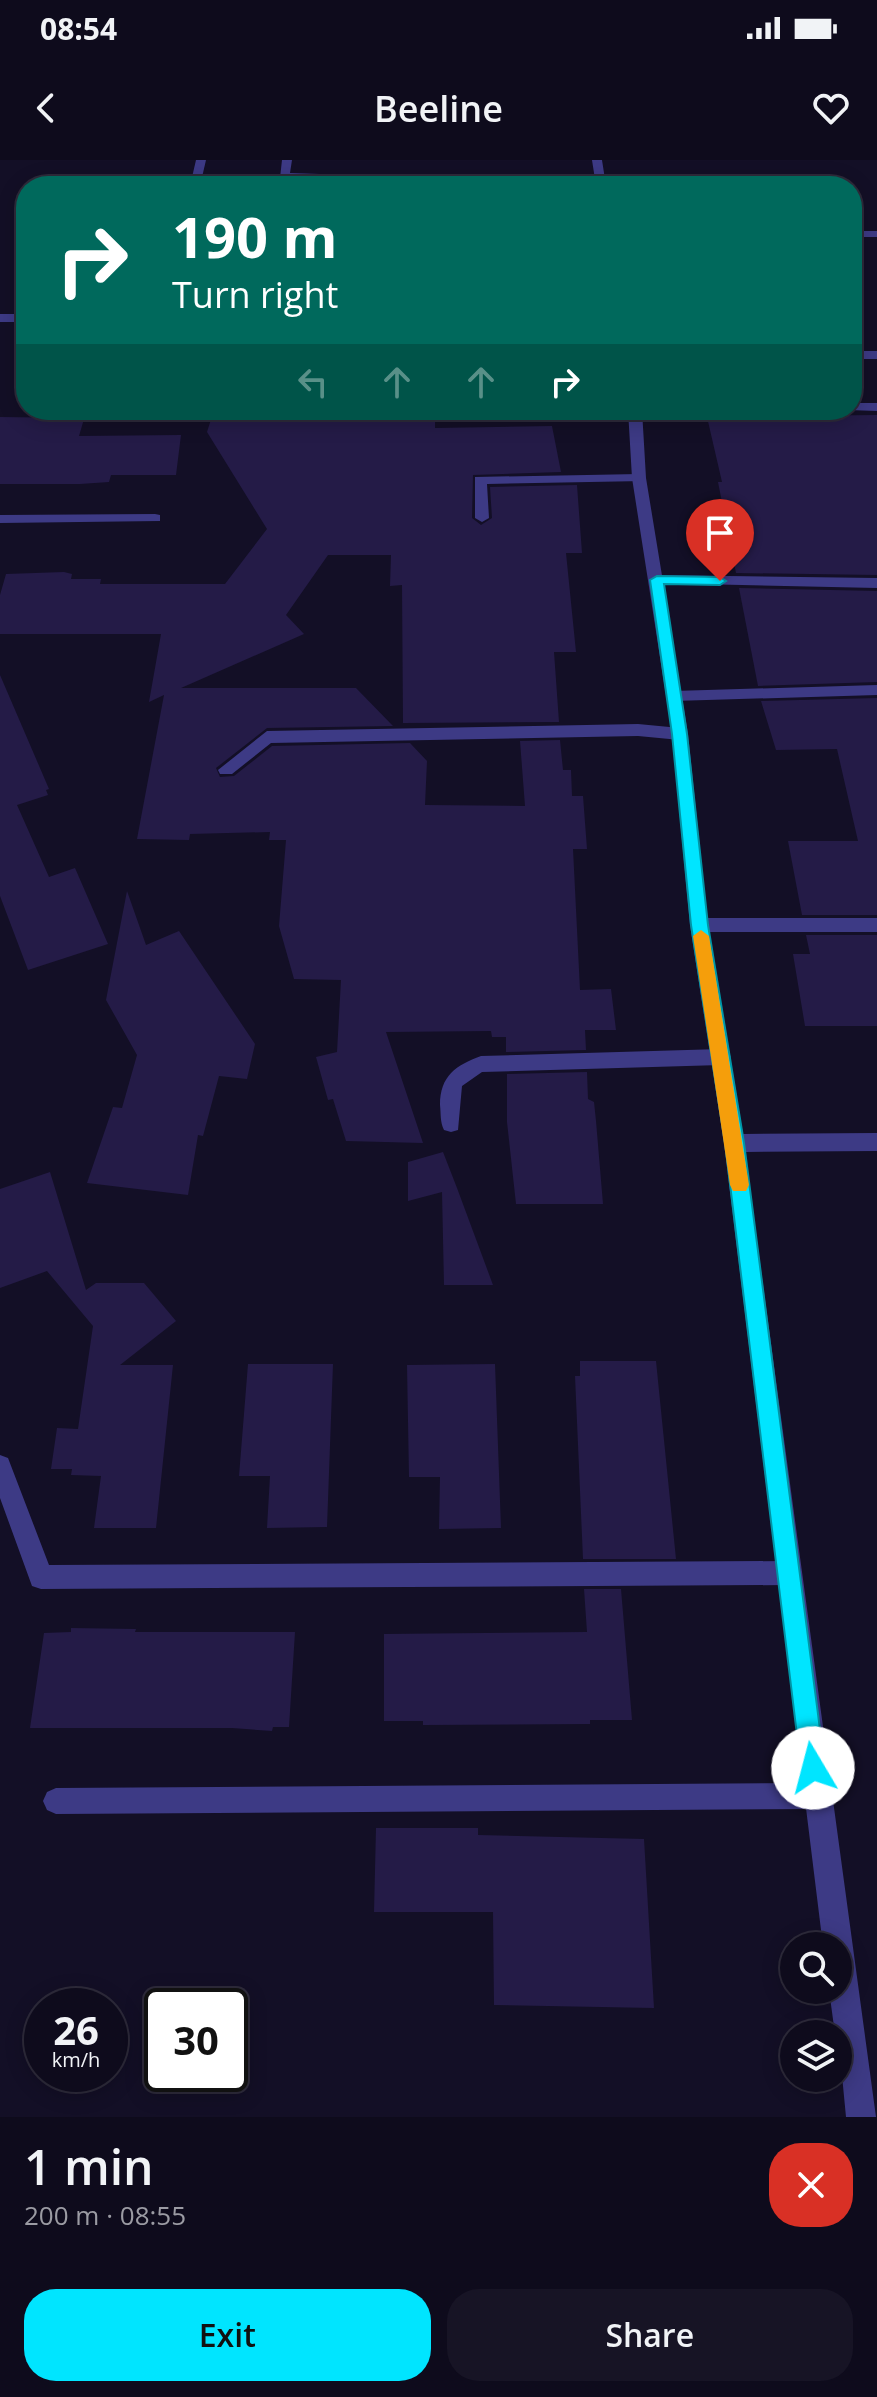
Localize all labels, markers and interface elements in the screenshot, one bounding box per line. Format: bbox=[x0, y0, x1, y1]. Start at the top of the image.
text: 08:54 bbox=[40, 8, 117, 49]
text: Beeline bbox=[374, 84, 503, 133]
icon: back bbox=[24, 86, 68, 130]
icon: heart bbox=[809, 86, 853, 130]
text: 190 m bbox=[172, 198, 338, 274]
icon: right bbox=[40, 208, 144, 312]
text: Turn right bbox=[172, 270, 338, 319]
icon: left bbox=[291, 360, 335, 404]
icon: ahead bbox=[375, 360, 419, 404]
icon: ahead bbox=[459, 360, 503, 404]
icon: right bbox=[543, 360, 587, 404]
pin bbox=[686, 499, 754, 581]
icon: arrive bbox=[698, 511, 742, 555]
position arrow bbox=[771, 1726, 855, 1810]
map controls bbox=[780, 1932, 852, 2092]
button: search bbox=[780, 1932, 852, 2004]
speed limit sign: 30 bbox=[144, 1988, 248, 2092]
text: 26 bbox=[53, 2002, 99, 2057]
button: layers bbox=[780, 2020, 852, 2092]
text: km/h bbox=[52, 2046, 100, 2073]
text: 1 min bbox=[24, 2134, 154, 2199]
button: close bbox=[769, 2143, 853, 2227]
text: 200 m · 08:55 bbox=[24, 2197, 186, 2233]
button: Exit bbox=[24, 2289, 431, 2381]
button: Share bbox=[447, 2289, 853, 2381]

